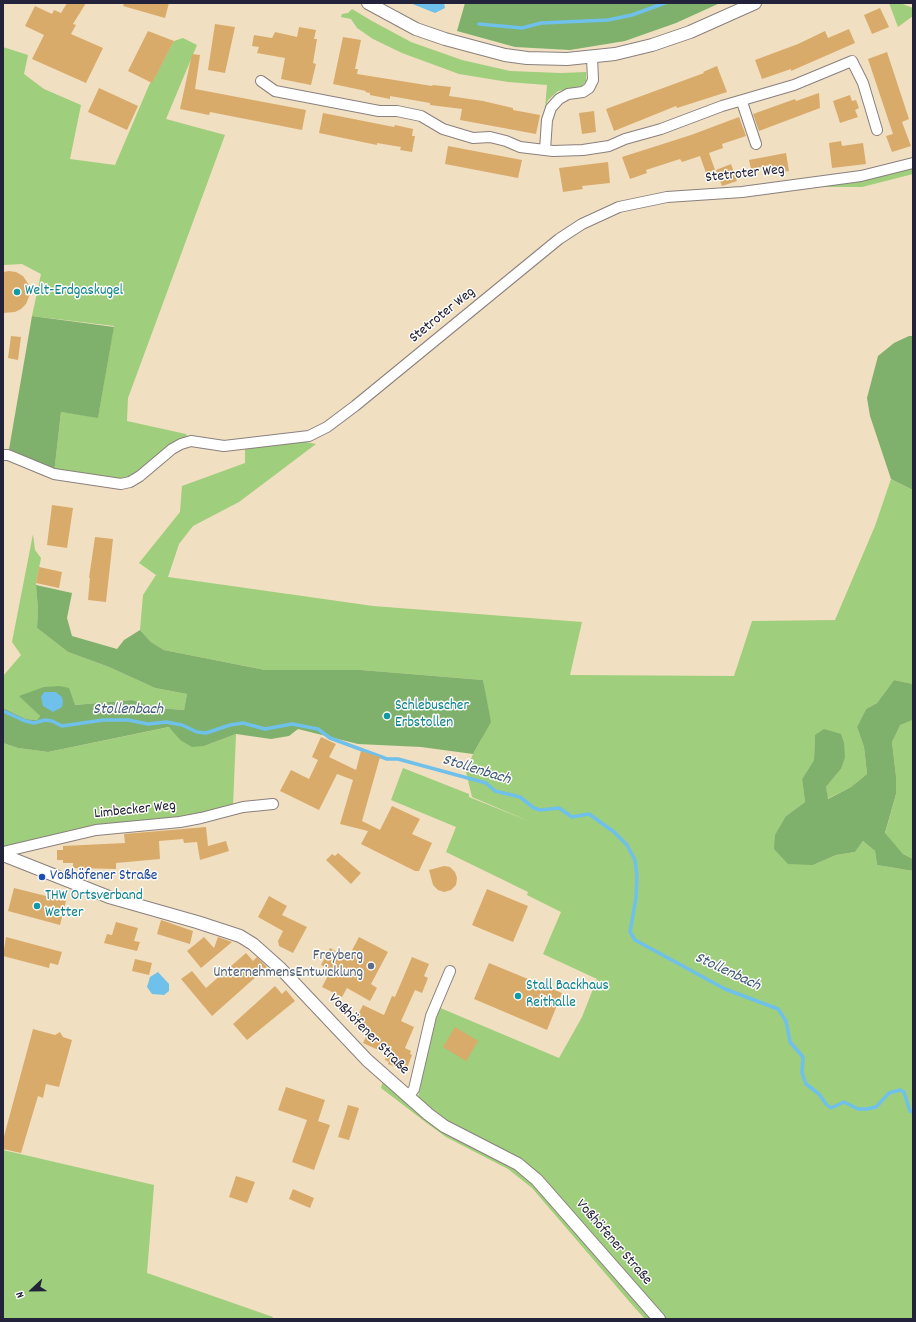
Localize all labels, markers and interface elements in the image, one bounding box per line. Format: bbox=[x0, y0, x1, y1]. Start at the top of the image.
street label: Stetroter Weg bbox=[705, 162, 785, 188]
place label: Welt-Erdgaskugel bbox=[25, 283, 123, 301]
street label: Stetroter Weg bbox=[406, 284, 480, 348]
marker: Welt-Erdgaskugel bbox=[12, 287, 22, 297]
place label: Schlebuscher Erbstollen bbox=[395, 698, 469, 733]
water label: Stollenbach bbox=[93, 701, 163, 721]
marker: Schlebuscher Erbstollen bbox=[382, 711, 392, 721]
water label: Stollenbach bbox=[440, 752, 512, 790]
street label: Limbecker Weg bbox=[93, 798, 177, 824]
place label: Voßhöfener Straße bbox=[50, 868, 157, 886]
marker: Voßhöfener Straße bbox=[37, 872, 47, 882]
place label: THW Ortsverband Wetter bbox=[45, 888, 143, 923]
marker: THW Ortsverband Wetter bbox=[32, 901, 42, 911]
place label: Freyberg UnternehmensEntwicklung bbox=[213, 948, 363, 983]
water label: Stollenbach bbox=[691, 949, 763, 997]
marker: Freyberg UnternehmensEntwicklung bbox=[366, 961, 376, 971]
place label: Stall Backhaus Reithalle bbox=[526, 978, 609, 1013]
street label: Voßhöfener Straße bbox=[324, 991, 412, 1079]
marker: Stall Backhaus Reithalle bbox=[513, 991, 523, 1001]
street label: Voßhöfener Straße bbox=[571, 1197, 655, 1289]
north arrow bbox=[12, 1270, 52, 1310]
text: N bbox=[12, 1289, 29, 1300]

